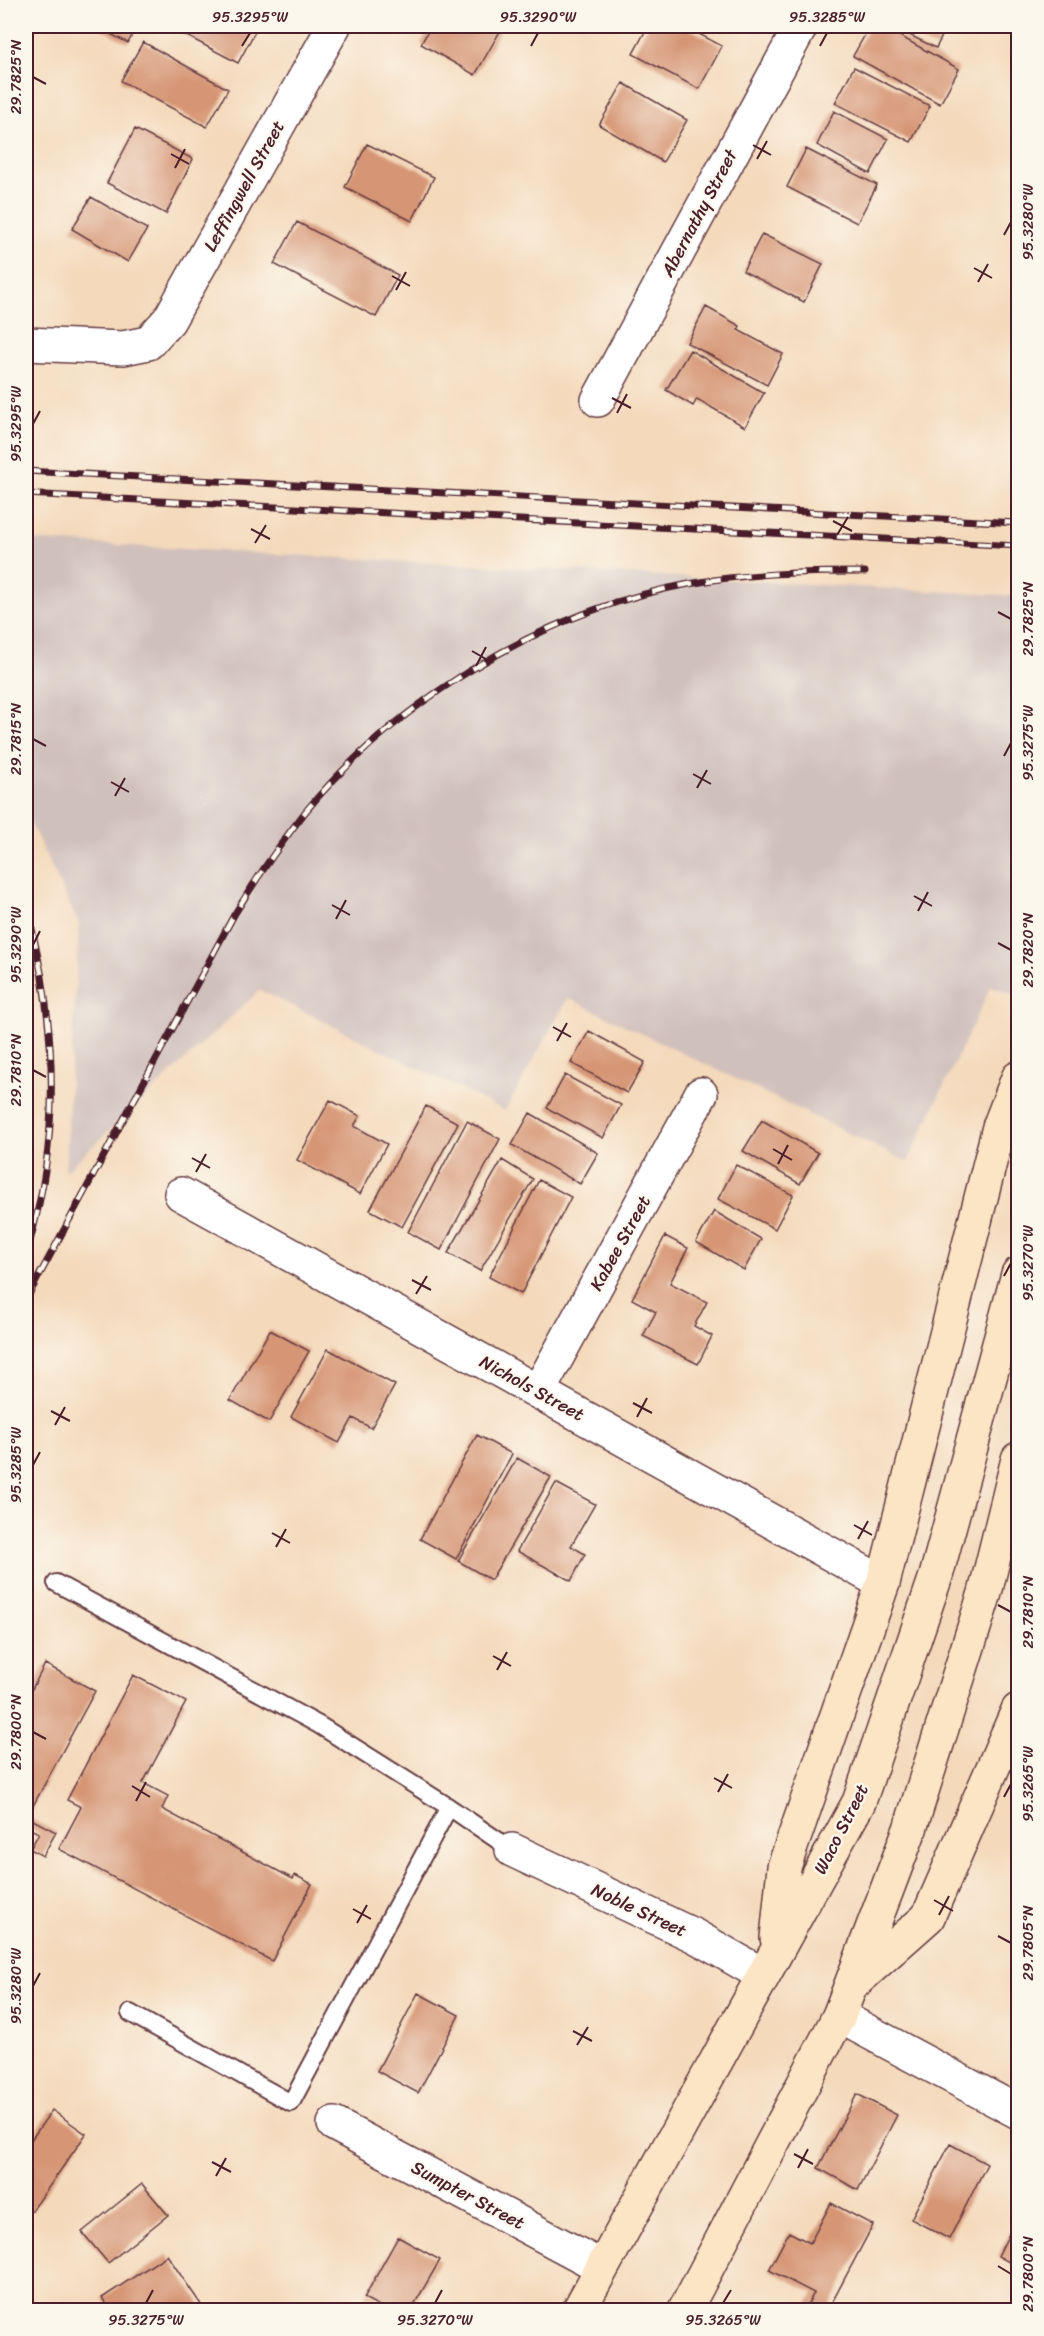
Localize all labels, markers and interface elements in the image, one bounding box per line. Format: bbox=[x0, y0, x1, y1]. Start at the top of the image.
text: 95.3295°W bbox=[212, 4, 289, 30]
text: 95.3290°W bbox=[500, 4, 577, 30]
text: 95.3285°W bbox=[789, 4, 865, 30]
text: 29.7825°N bbox=[3, 39, 29, 114]
street label: Leffingwell Street bbox=[195, 114, 294, 258]
street label: Abernathy Street bbox=[651, 143, 746, 283]
text: 95.3280°W bbox=[1015, 183, 1041, 260]
text: 95.3295°W bbox=[3, 385, 29, 462]
text: 29.7825°N bbox=[1015, 581, 1041, 656]
text: 29.7815°N bbox=[3, 702, 29, 775]
text: 95.3275°W bbox=[1015, 705, 1041, 781]
text: 95.3290°W bbox=[3, 906, 29, 983]
text: 29.7820°N bbox=[1015, 912, 1041, 987]
text: 29.7810°N bbox=[3, 1033, 29, 1106]
street label: Kabee Street bbox=[580, 1189, 660, 1297]
text: 95.3270°W bbox=[1015, 1225, 1041, 1301]
street label: Nichols Street bbox=[474, 1346, 591, 1430]
text: 95.3285°W bbox=[3, 1427, 29, 1503]
text: 29.7810°N bbox=[1015, 1575, 1041, 1648]
text: 29.7800°N bbox=[3, 1694, 29, 1770]
text: 95.3265°W bbox=[1015, 1746, 1041, 1822]
street label: Waco Street bbox=[804, 1778, 878, 1880]
street label: Noble Street bbox=[586, 1874, 692, 1946]
text: 29.7805°N bbox=[1015, 1905, 1041, 1981]
text: 95.3280°W bbox=[3, 1947, 29, 2024]
street label: Sumpter Street bbox=[405, 2151, 531, 2239]
text: 29.7800°N bbox=[1015, 2236, 1041, 2312]
text: 95.3275°W bbox=[108, 2307, 184, 2333]
text: 95.3270°W bbox=[397, 2307, 473, 2333]
text: 95.3265°W bbox=[685, 2307, 761, 2333]

